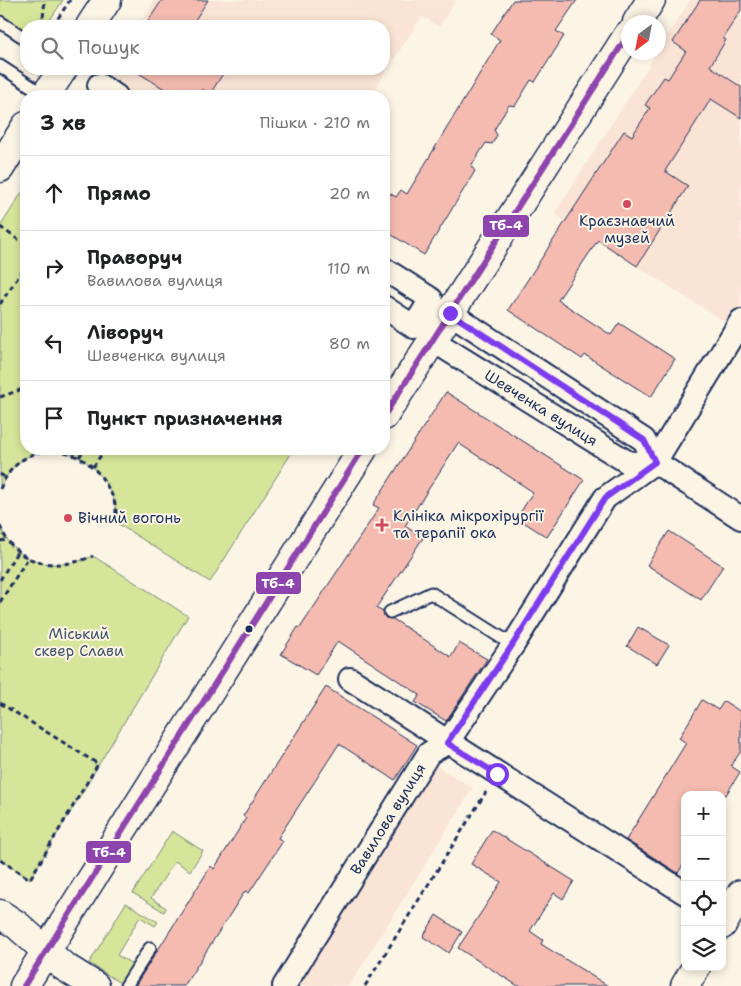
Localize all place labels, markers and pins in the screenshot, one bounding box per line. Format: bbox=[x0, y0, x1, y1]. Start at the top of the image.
marker: Краєзнавчий музей bbox=[621, 198, 633, 210]
place label: Краєзнавчий музей bbox=[579, 211, 675, 248]
place label: Клініка мікрохірургії та терапії ока bbox=[393, 506, 544, 543]
place label: Вічний вогонь bbox=[78, 508, 181, 528]
marker: Вічний вогонь bbox=[62, 512, 74, 524]
marker: Клініка мікрохірургії та терапії ока bbox=[375, 518, 389, 532]
unlabelled marker bbox=[244, 624, 254, 634]

